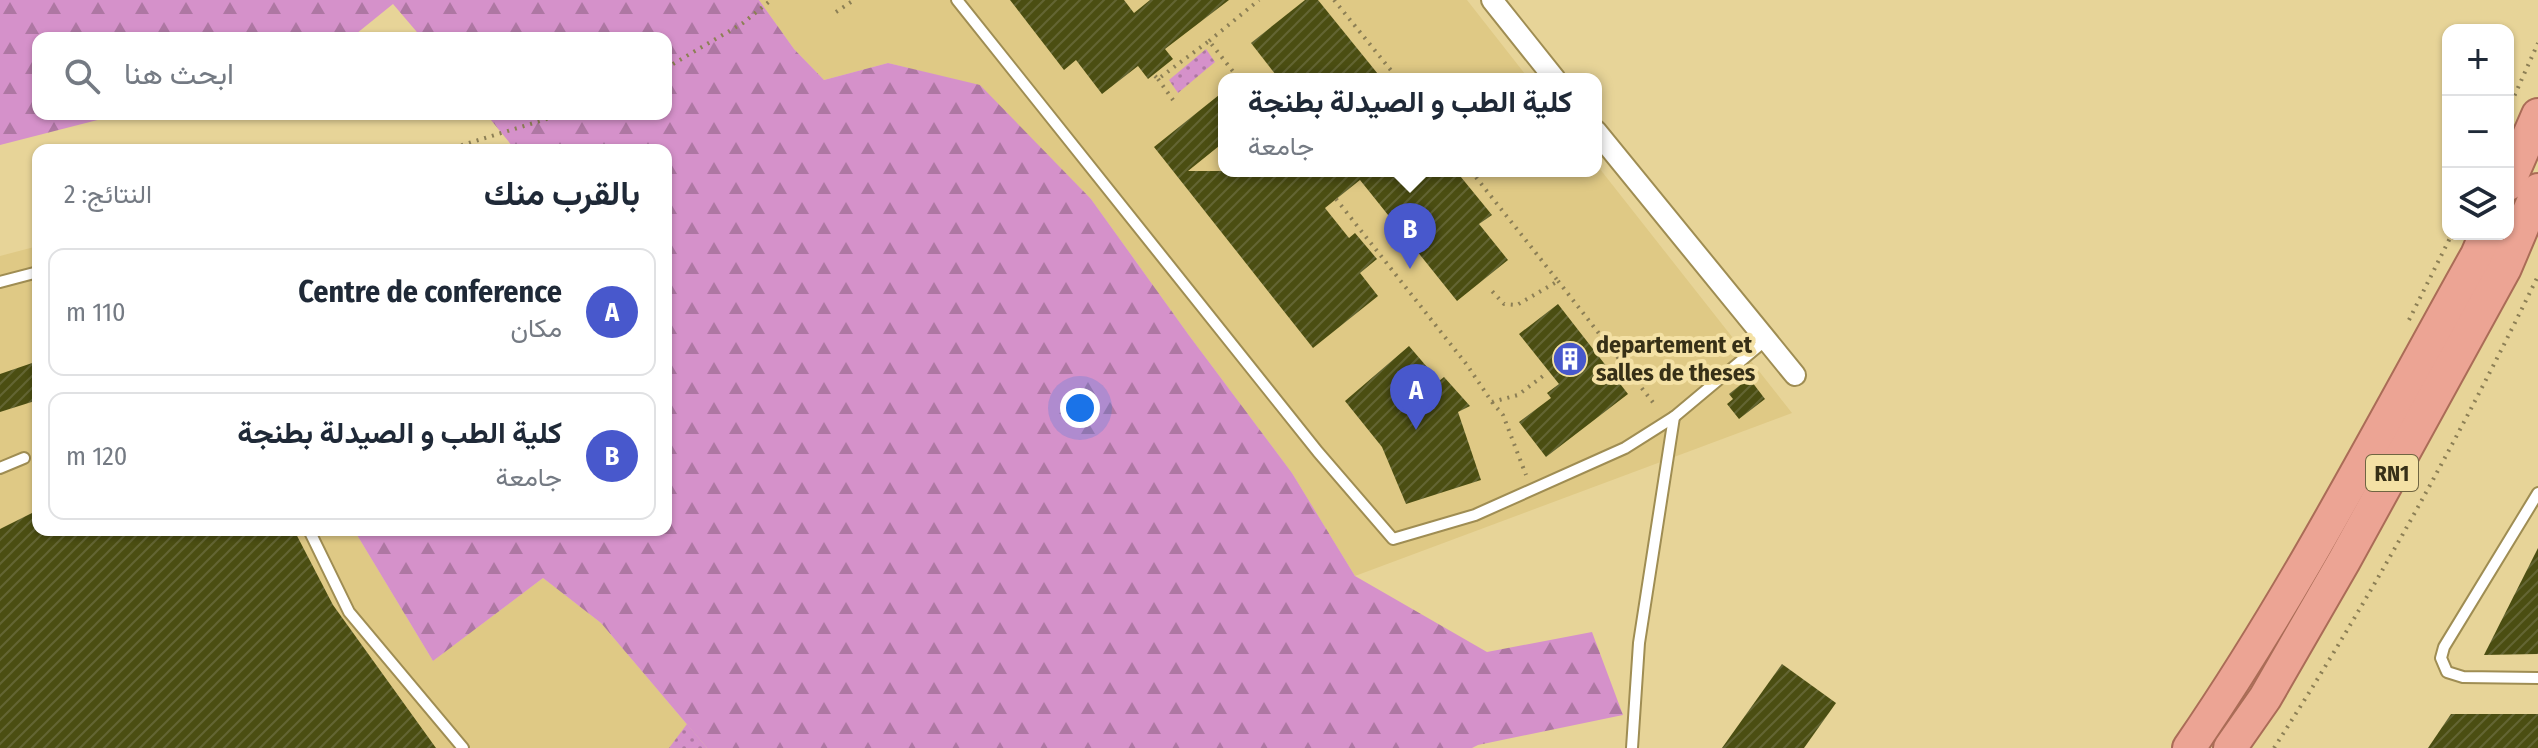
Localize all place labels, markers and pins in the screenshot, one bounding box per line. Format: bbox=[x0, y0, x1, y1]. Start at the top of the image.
pin: B bbox=[1384, 203, 1436, 269]
place label: departement et salles de theses bbox=[1596, 331, 1756, 387]
building icon: departement et salles de theses bbox=[1551, 340, 1589, 378]
pin: A bbox=[1390, 364, 1442, 430]

